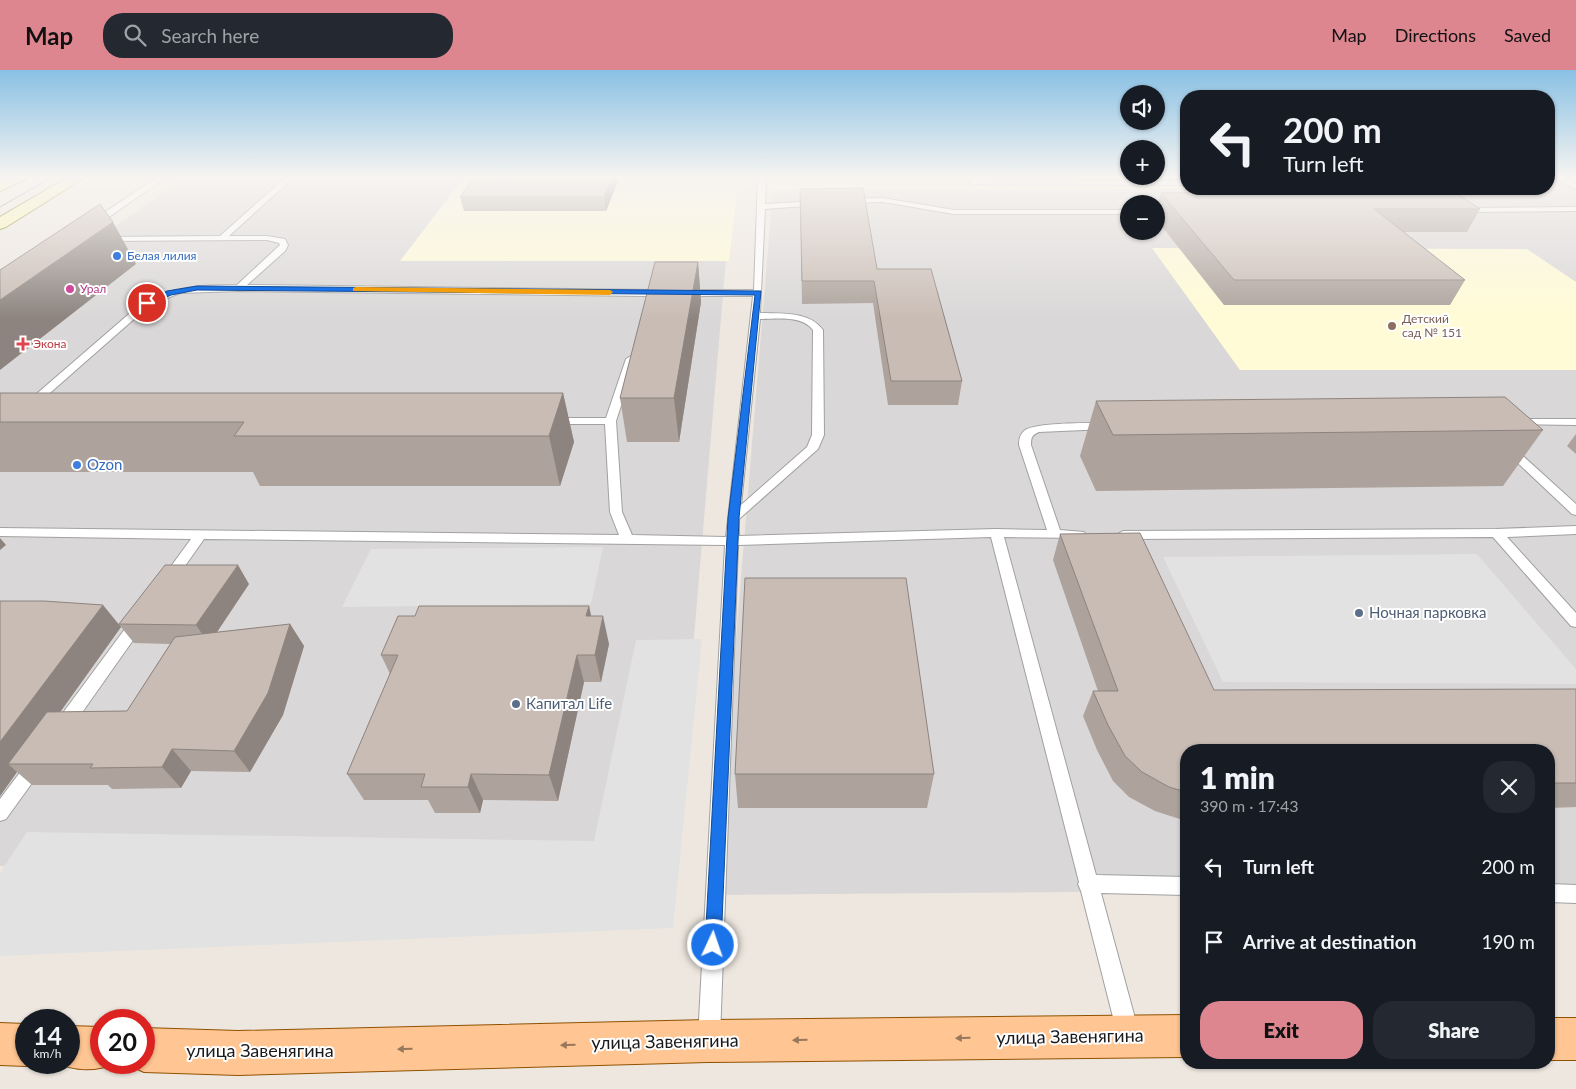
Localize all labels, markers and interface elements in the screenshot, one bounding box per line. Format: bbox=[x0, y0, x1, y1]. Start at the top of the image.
search box bbox=[103, 13, 453, 58]
text: Map bbox=[25, 21, 73, 50]
icon: search bbox=[121, 21, 149, 49]
text: Search here bbox=[161, 24, 259, 47]
text: Map bbox=[1331, 24, 1367, 46]
text: Directions bbox=[1395, 24, 1476, 46]
text: Saved bbox=[1504, 24, 1551, 46]
map controls bbox=[1120, 85, 1165, 240]
button: sound bbox=[1120, 85, 1165, 130]
text: 200 m bbox=[1283, 108, 1382, 150]
icon: left bbox=[1200, 110, 1265, 175]
button: + bbox=[1120, 140, 1165, 185]
text: Turn left bbox=[1283, 150, 1364, 177]
button: − bbox=[1120, 195, 1165, 240]
place label: Белая лилия bbox=[127, 248, 197, 263]
marker: Белая лилия bbox=[111, 250, 123, 262]
place label: Урал bbox=[80, 281, 106, 296]
pin bbox=[126, 282, 168, 324]
marker: Урал bbox=[64, 283, 76, 295]
icon: arrive bbox=[133, 289, 161, 317]
place label: Детский сад № 151 bbox=[1402, 311, 1462, 340]
marker: Детский сад № 151 bbox=[1386, 320, 1398, 332]
place label: Экона bbox=[33, 336, 67, 351]
marker: Экона bbox=[17, 338, 29, 350]
place label: Ozon bbox=[87, 455, 122, 473]
marker: Ozon bbox=[71, 459, 83, 471]
place label: Ночная парковка bbox=[1369, 603, 1487, 621]
marker: Ночная парковка bbox=[1353, 607, 1365, 619]
place label: Капитал Life bbox=[526, 694, 612, 712]
marker: Капитал Life bbox=[510, 698, 522, 710]
text: 1 min bbox=[1200, 759, 1275, 795]
button: close bbox=[1483, 761, 1535, 813]
text: 390 m · 17:43 bbox=[1200, 796, 1299, 815]
icon: left bbox=[1200, 853, 1228, 881]
text: Turn left bbox=[1243, 855, 1314, 878]
text: 200 m bbox=[1481, 855, 1535, 878]
position arrow bbox=[686, 918, 738, 970]
icon: arrive bbox=[1200, 928, 1228, 956]
text: Arrive at destination bbox=[1243, 930, 1416, 953]
text: 190 m bbox=[1481, 930, 1535, 953]
button: Exit bbox=[1200, 1001, 1363, 1059]
button: Share bbox=[1373, 1001, 1535, 1059]
speed limit sign: 20 bbox=[90, 1009, 155, 1074]
text: 14 bbox=[33, 1020, 62, 1050]
street label: улица Завенягина bbox=[996, 1024, 1144, 1048]
street label: улица Завенягина bbox=[591, 1029, 739, 1053]
one-way arrow bbox=[954, 1034, 970, 1042]
one-way arrow bbox=[792, 1036, 808, 1044]
street label: улица Завенягина bbox=[186, 1039, 334, 1061]
one-way arrow bbox=[559, 1041, 575, 1049]
one-way arrow bbox=[397, 1045, 413, 1053]
text: km/h bbox=[33, 1046, 62, 1061]

